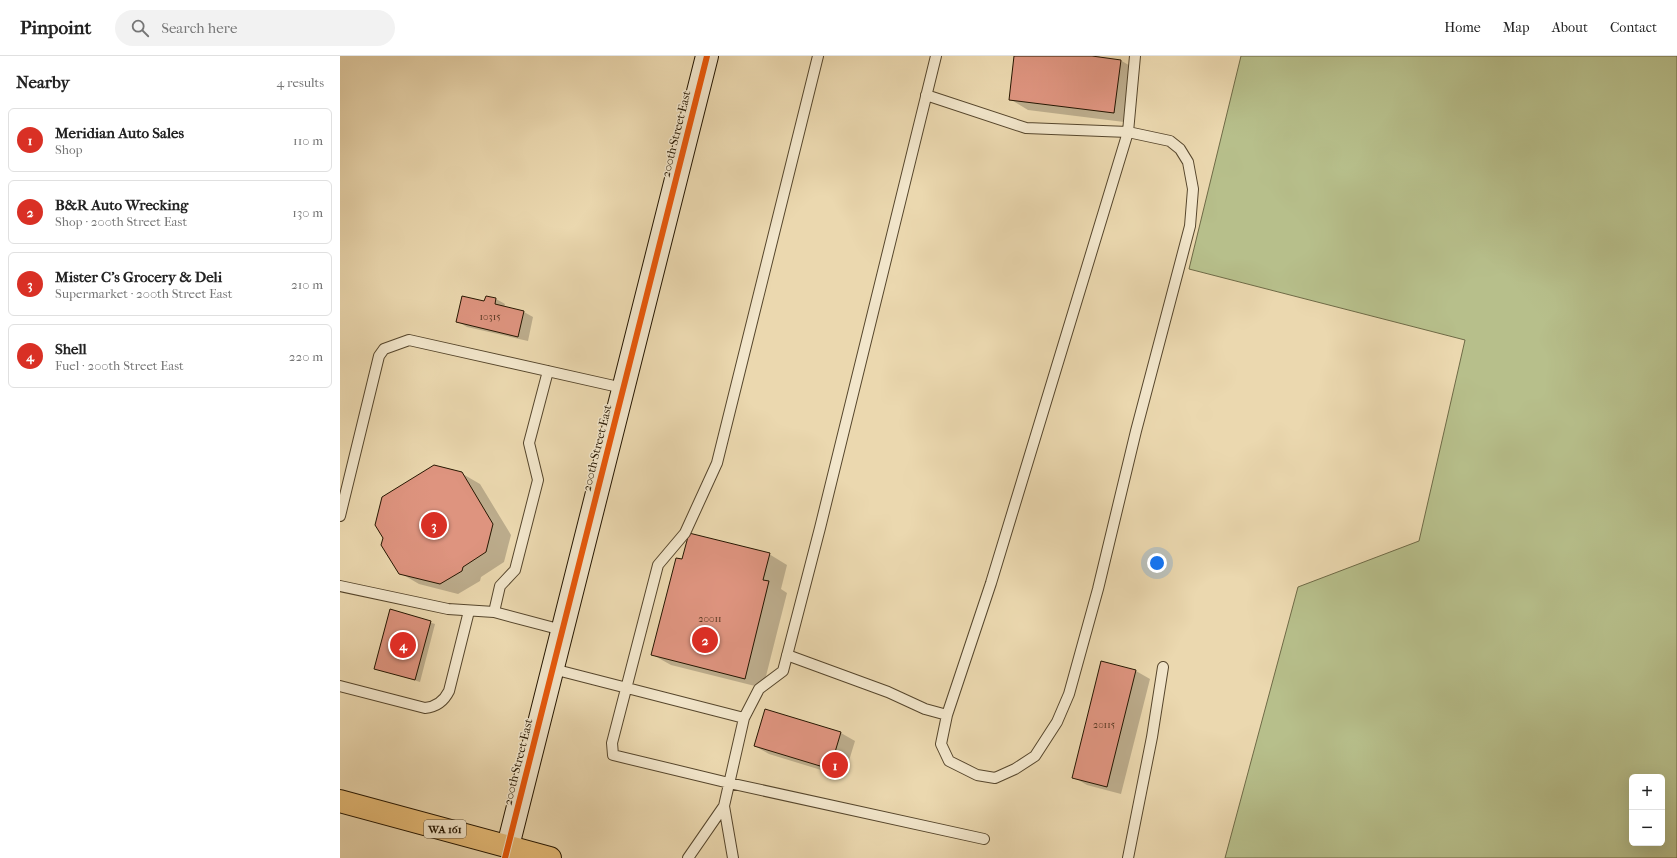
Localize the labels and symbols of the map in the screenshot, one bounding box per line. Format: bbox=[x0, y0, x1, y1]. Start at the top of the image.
street label: 200th Street East bbox=[658, 89, 694, 179]
house number: 10315 bbox=[480, 311, 500, 323]
street label: 200th Street East bbox=[579, 403, 615, 493]
pin: 3 bbox=[421, 510, 447, 540]
your location bbox=[1147, 553, 1167, 573]
house number: 20011 bbox=[698, 613, 722, 625]
pin: 2 bbox=[692, 625, 718, 655]
pin: 4 bbox=[390, 630, 416, 660]
street label: 200th Street East bbox=[500, 717, 536, 807]
house number: 20115 bbox=[1093, 719, 1115, 731]
pin: 1 bbox=[822, 750, 848, 780]
road number: WA 161 bbox=[424, 820, 466, 838]

